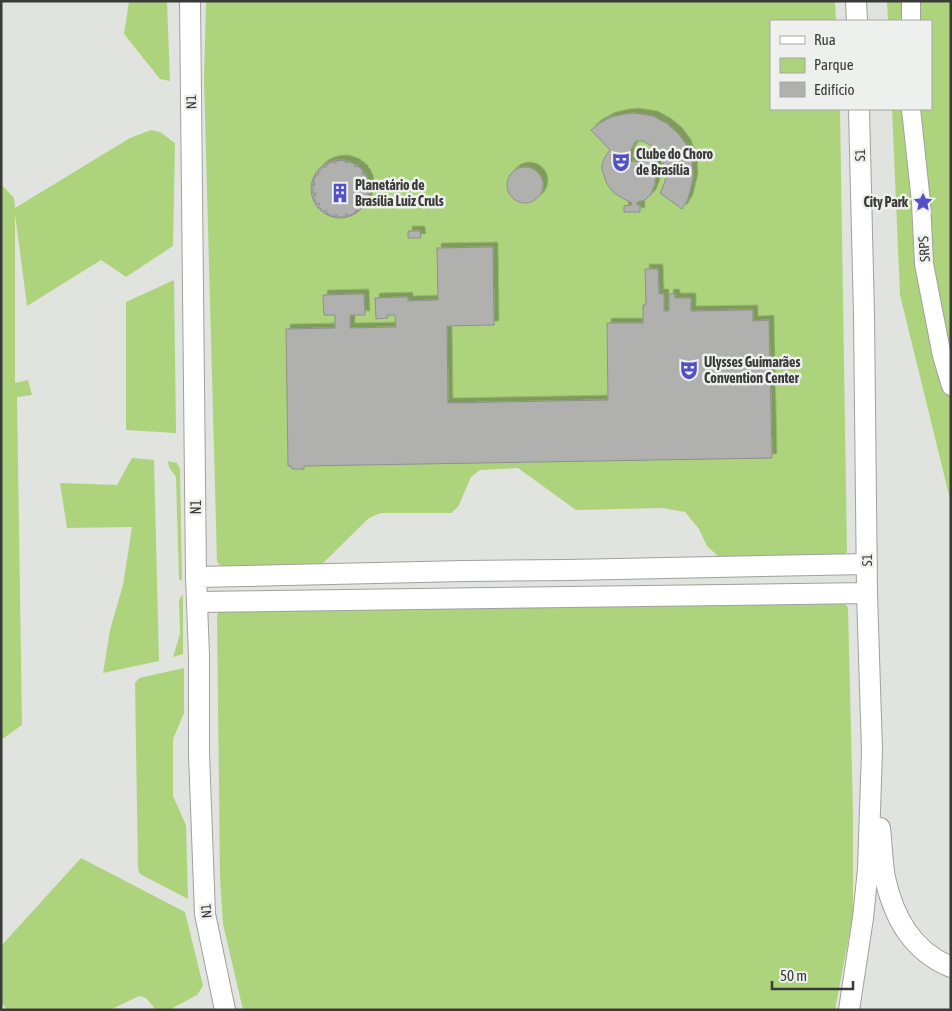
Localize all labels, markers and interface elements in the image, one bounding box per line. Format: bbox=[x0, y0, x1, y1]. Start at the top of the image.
legend bbox=[770, 20, 932, 110]
text: Rua bbox=[814, 31, 836, 48]
text: Parque bbox=[814, 56, 854, 73]
text: Edifício bbox=[814, 81, 855, 98]
street label: N1 bbox=[183, 94, 199, 110]
place label: Clube do Choro de Brasília bbox=[636, 146, 714, 178]
street label: S1 bbox=[852, 149, 868, 161]
theatre icon: Clube do Choro de Brasília bbox=[610, 151, 632, 173]
place label: Planetário de Brasília Luiz Cruls bbox=[355, 177, 444, 209]
building icon: Planetário de Brasília Luiz Cruls bbox=[329, 182, 351, 204]
place icon: City Park bbox=[912, 191, 934, 213]
place label: City Park bbox=[863, 194, 909, 210]
street label: SRPS bbox=[915, 236, 933, 262]
place label: Ulysses Guimarães Convention Center bbox=[704, 354, 800, 386]
theatre icon: Ulysses Guimarães Convention Center bbox=[678, 359, 700, 381]
street label: N1 bbox=[188, 500, 204, 514]
street label: S1 bbox=[859, 554, 875, 566]
street label: N1 bbox=[197, 903, 215, 919]
scale bar bbox=[772, 958, 853, 990]
text: 50 m bbox=[780, 967, 807, 984]

